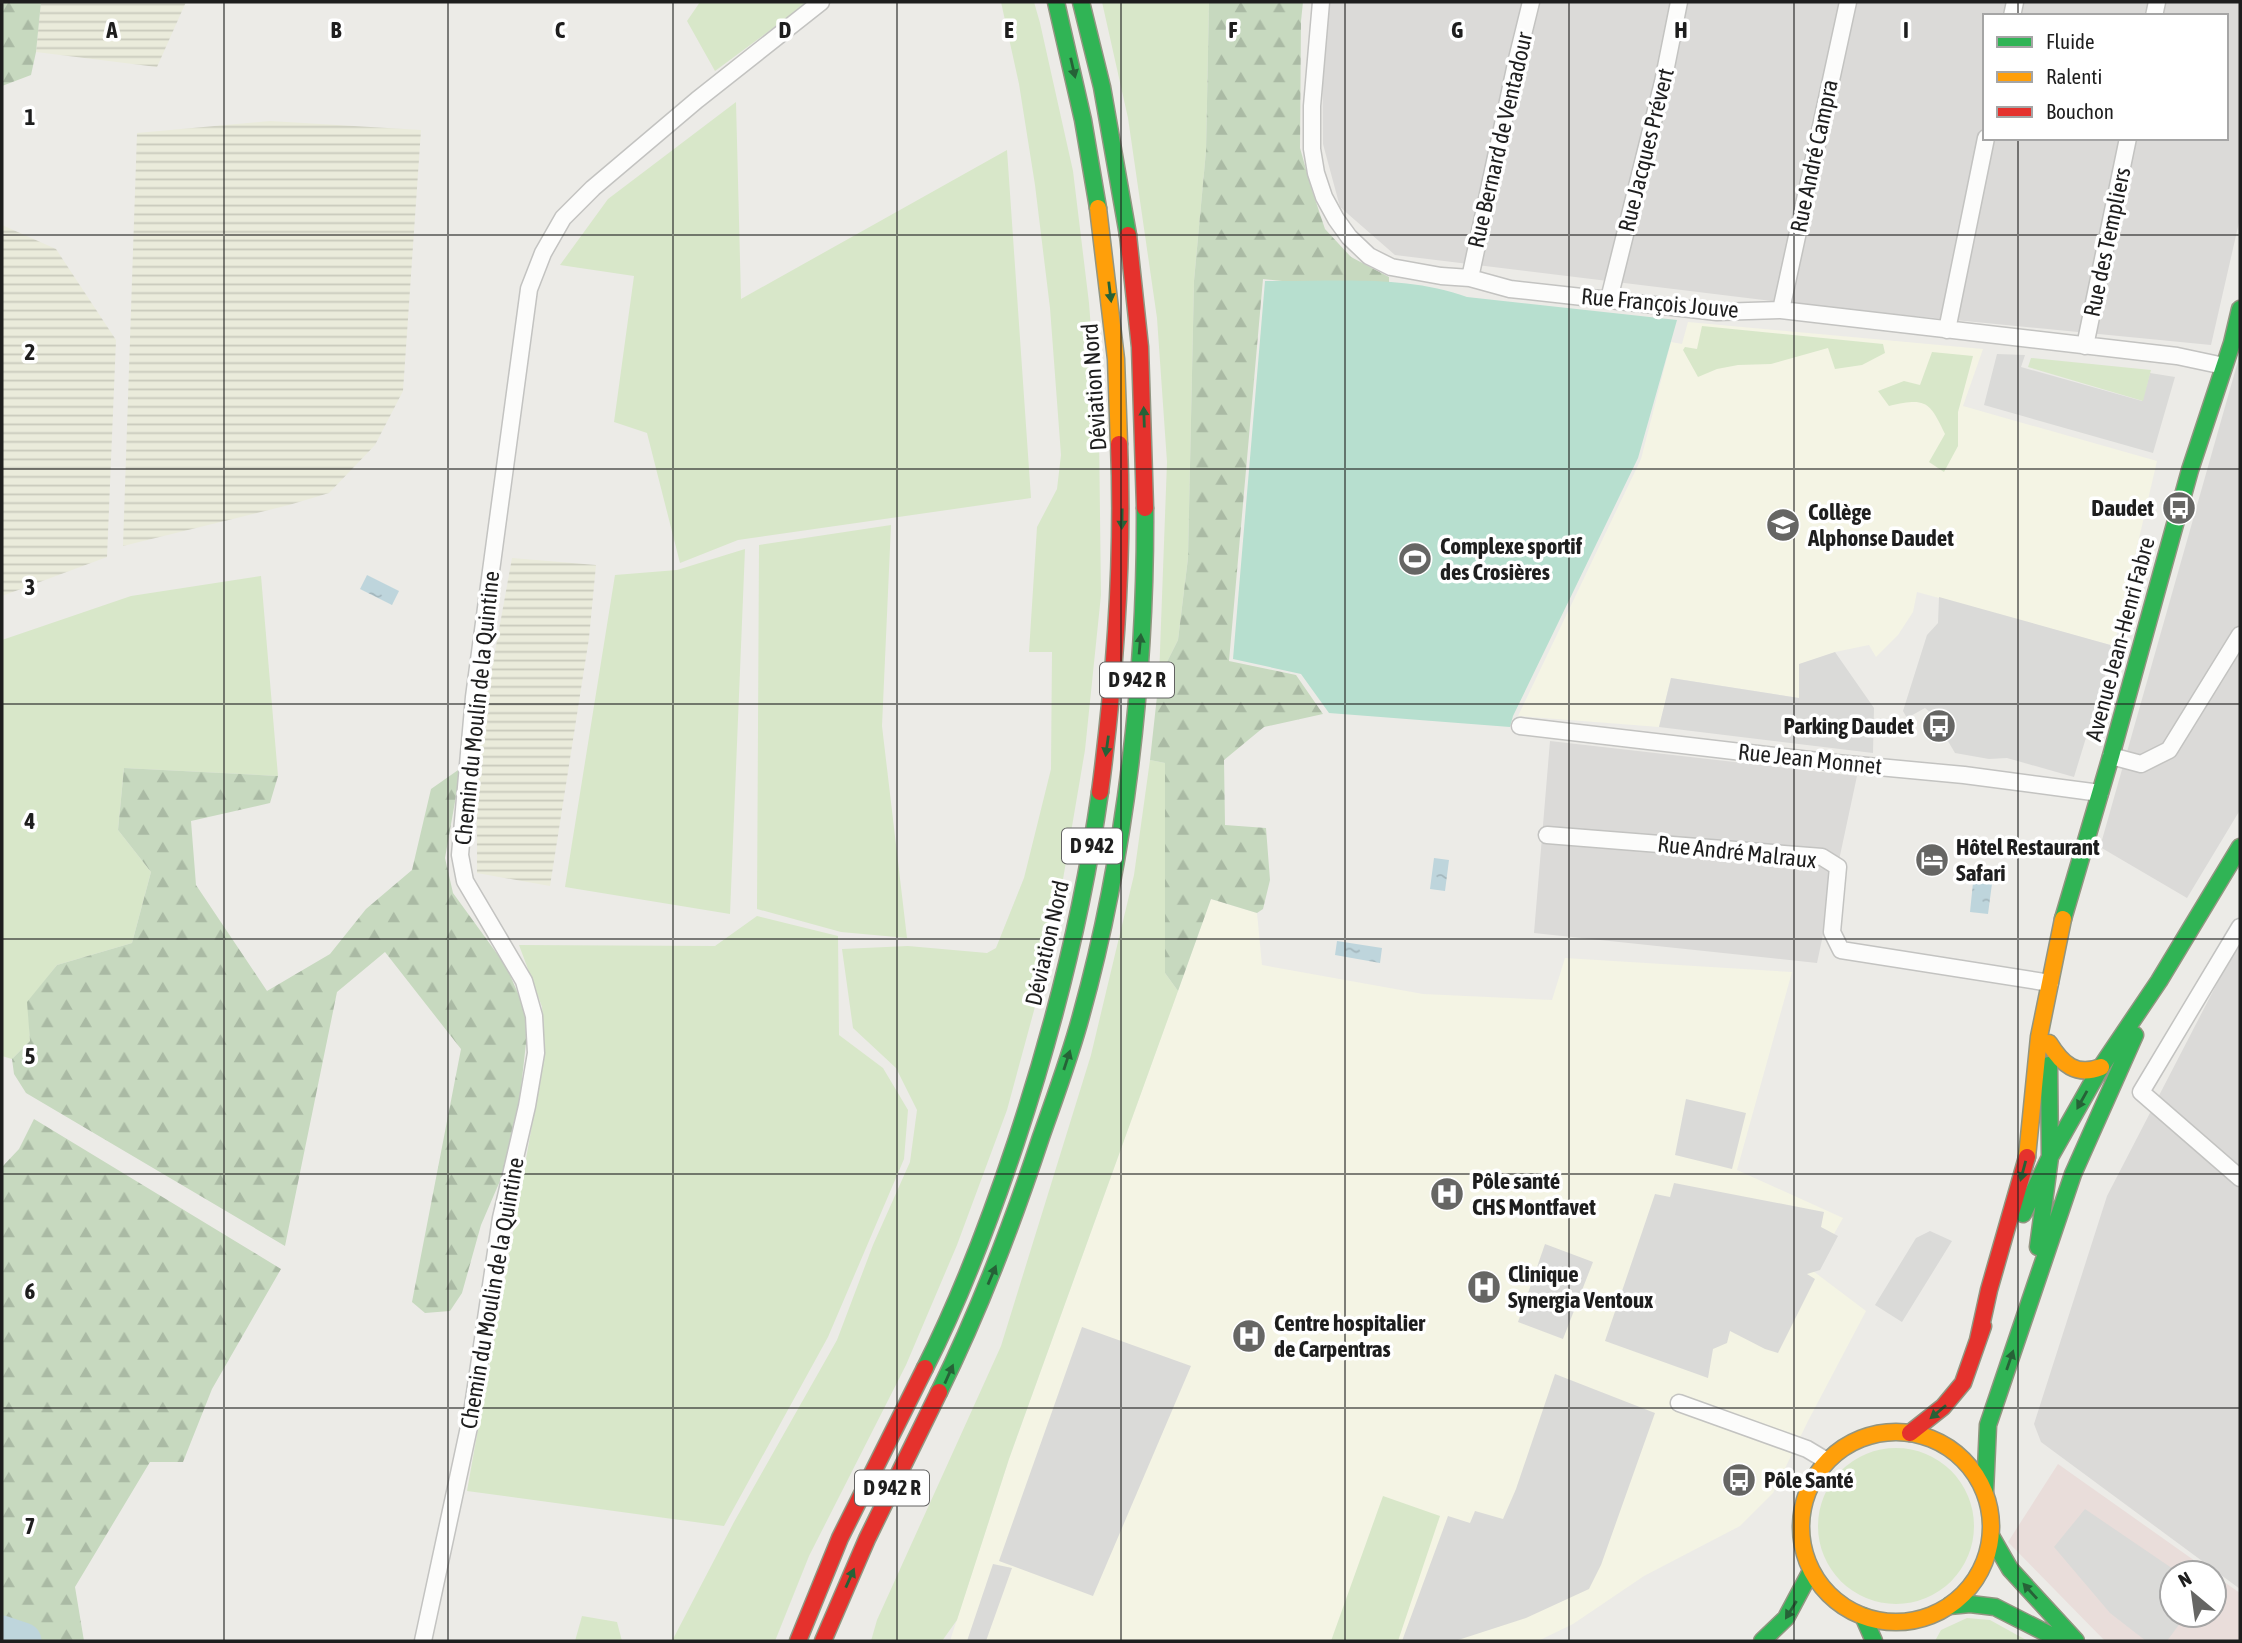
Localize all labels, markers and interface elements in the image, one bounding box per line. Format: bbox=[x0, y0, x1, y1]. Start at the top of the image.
legend bbox=[1983, 14, 2228, 140]
text: A bbox=[105, 17, 118, 43]
text: B bbox=[331, 17, 342, 43]
text: C bbox=[555, 17, 566, 43]
text: D bbox=[779, 17, 792, 43]
text: E bbox=[1004, 17, 1014, 43]
text: F bbox=[1228, 17, 1238, 43]
text: G bbox=[1451, 17, 1463, 43]
text: H bbox=[1674, 17, 1688, 43]
text: I bbox=[1903, 17, 1909, 43]
street label: Rue Bernard de Ventadour bbox=[1463, 28, 1538, 250]
text: Fluide bbox=[2046, 29, 2095, 53]
one-way arrow bbox=[1068, 57, 1079, 79]
text: Ralenti bbox=[2046, 64, 2102, 88]
street label: Rue Jacques Prévert bbox=[1613, 66, 1679, 234]
street label: Rue André Campra bbox=[1785, 77, 1843, 235]
text: Bouchon bbox=[2046, 99, 2114, 123]
text: 1 bbox=[25, 104, 36, 130]
street label: Rue des Templiers bbox=[2078, 165, 2136, 319]
one-way arrow bbox=[1104, 281, 1115, 303]
street label: Rue François Jouve bbox=[1580, 283, 1740, 323]
street label: Déviation Nord bbox=[1077, 322, 1111, 452]
text: 2 bbox=[25, 339, 35, 365]
one-way arrow bbox=[1138, 406, 1149, 428]
bus stop icon: Daudet bbox=[2160, 489, 2198, 527]
place label: Daudet bbox=[2091, 495, 2154, 521]
place label: Collège Alphonse Daudet bbox=[1807, 499, 1954, 551]
school or university icon: Collège Alphonse Daudet bbox=[1764, 506, 1802, 544]
one-way arrow bbox=[1116, 508, 1127, 530]
place label: Complexe sportif des Crosières bbox=[1440, 533, 1583, 585]
street label: Avenue Jean-Henri Fabre bbox=[2080, 534, 2160, 744]
sports icon: Complexe sportif des Crosières bbox=[1396, 540, 1434, 578]
street label: Chemin du Moulin de la Quintine bbox=[450, 570, 504, 846]
text: 3 bbox=[25, 574, 35, 600]
one-way arrow bbox=[1135, 633, 1146, 655]
road number: D 942 R bbox=[1100, 662, 1174, 698]
bus stop icon: Parking Daudet bbox=[1920, 707, 1958, 745]
place label: Parking Daudet bbox=[1784, 713, 1914, 739]
one-way arrow bbox=[1101, 735, 1112, 757]
street label: Rue Jean Monnet bbox=[1737, 739, 1883, 779]
text: 4 bbox=[24, 808, 36, 834]
road number: D 942 bbox=[1062, 828, 1122, 864]
street label: Rue André Malraux bbox=[1656, 831, 1818, 873]
place label: Hôtel Restaurant Safari bbox=[1956, 834, 2100, 886]
hotel icon: Hôtel Restaurant Safari bbox=[1913, 841, 1951, 879]
street label: Déviation Nord bbox=[1020, 878, 1074, 1008]
text: 5 bbox=[25, 1043, 36, 1069]
one-way arrow bbox=[1062, 1049, 1073, 1070]
one-way arrow bbox=[2076, 1090, 2088, 1110]
street label: Chemin du Moulin de la Quintine bbox=[455, 1155, 529, 1431]
one-way arrow bbox=[2017, 1161, 2028, 1183]
place label: Pôle santé CHS Montfavet bbox=[1472, 1168, 1596, 1220]
hospital icon: Pôle santé CHS Montfavet bbox=[1428, 1175, 1466, 1213]
place label: Clinique Synergia Ventoux bbox=[1508, 1261, 1653, 1313]
one-way arrow bbox=[986, 1265, 998, 1285]
hospital icon: Clinique Synergia Ventoux bbox=[1465, 1268, 1503, 1306]
text: 6 bbox=[25, 1278, 36, 1304]
place label: Centre hospitalier de Carpentras bbox=[1274, 1310, 1426, 1362]
hospital icon: Centre hospitalier de Carpentras bbox=[1230, 1317, 1268, 1355]
one-way arrow bbox=[2005, 1349, 2016, 1370]
one-way arrow bbox=[943, 1364, 955, 1384]
one-way arrow bbox=[1929, 1404, 1946, 1419]
bus stop icon: Pôle Santé bbox=[1720, 1461, 1758, 1499]
place label: Pôle Santé bbox=[1764, 1467, 1854, 1493]
road number: D 942 R bbox=[855, 1470, 929, 1506]
text: 7 bbox=[25, 1513, 35, 1539]
north arrow bbox=[2158, 1559, 2228, 1629]
text: N bbox=[2175, 1567, 2195, 1591]
one-way arrow bbox=[845, 1568, 856, 1589]
one-way arrow bbox=[2022, 1582, 2038, 1600]
one-way arrow bbox=[1785, 1601, 1798, 1620]

